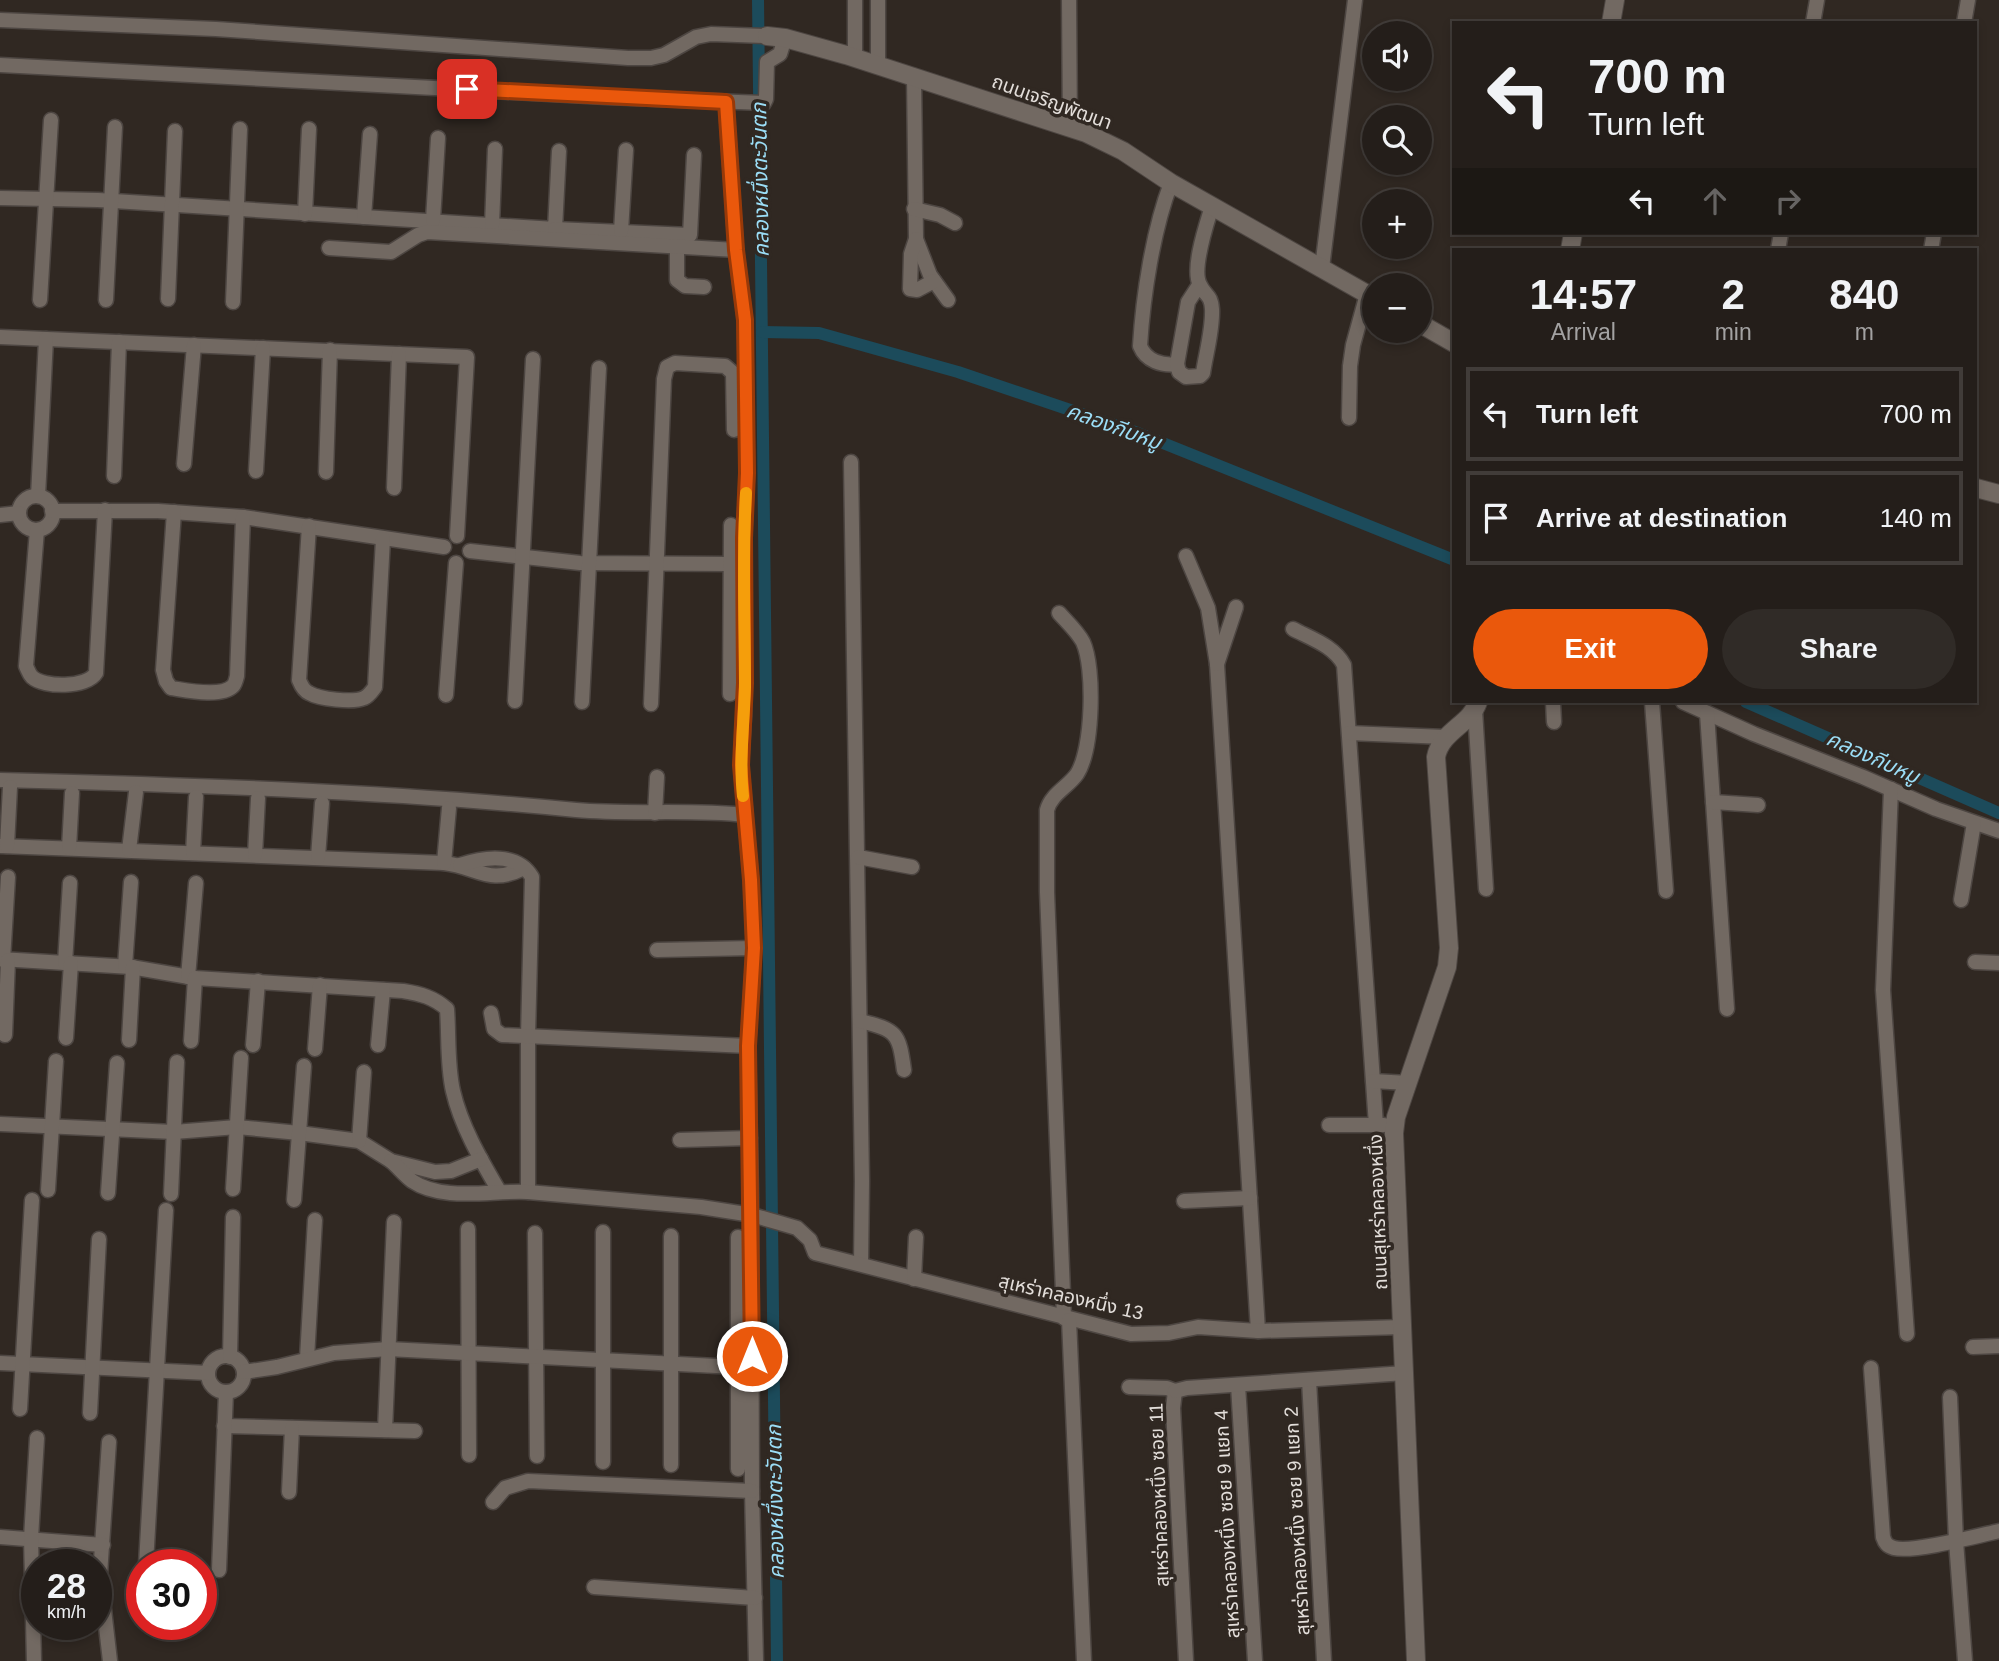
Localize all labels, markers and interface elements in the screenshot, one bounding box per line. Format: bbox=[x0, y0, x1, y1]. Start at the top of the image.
map controls bbox=[1362, 21, 1432, 343]
button: sound bbox=[1362, 21, 1432, 91]
icon: left bbox=[1473, 49, 1564, 140]
text: 700 m bbox=[1588, 49, 1727, 103]
pin bbox=[437, 59, 497, 119]
icon: arrive bbox=[448, 70, 486, 108]
street label: ถนนเจริญพัฒนา bbox=[989, 71, 1115, 133]
water label: คลองหนึ่งตะวันตก bbox=[744, 101, 773, 257]
button: search bbox=[1362, 105, 1432, 175]
text: Turn left bbox=[1588, 106, 1704, 142]
icon: left bbox=[1623, 182, 1661, 220]
icon: ahead bbox=[1696, 182, 1734, 220]
icon: right bbox=[1769, 182, 1807, 220]
button: + bbox=[1362, 189, 1432, 259]
text: 14:57 bbox=[1530, 271, 1637, 318]
text: 2 bbox=[1721, 271, 1745, 318]
text: 840 bbox=[1829, 271, 1899, 318]
button: − bbox=[1362, 273, 1432, 343]
text: Arrival bbox=[1551, 319, 1616, 345]
text: min bbox=[1715, 319, 1752, 345]
text: m bbox=[1855, 319, 1874, 345]
icon: left bbox=[1477, 395, 1515, 433]
water label: คลองกีบหมู bbox=[1063, 398, 1166, 456]
text: Turn left bbox=[1536, 399, 1638, 429]
text: 700 m bbox=[1880, 399, 1952, 429]
icon: arrive bbox=[1477, 499, 1515, 537]
text: Arrive at destination bbox=[1536, 503, 1787, 533]
text: 140 m bbox=[1880, 503, 1952, 533]
button: Exit bbox=[1473, 609, 1708, 689]
button: Share bbox=[1722, 609, 1956, 689]
water label: คลองกีบหมู bbox=[1822, 726, 1925, 790]
street label: ถนนสุเหร่าคลองหนึ่ง bbox=[1362, 1134, 1392, 1290]
street label: สุเหร่าคลองหนึ่ง 13 bbox=[996, 1267, 1146, 1325]
position arrow bbox=[715, 1319, 789, 1393]
street label: สุเหร่าคลองหนึ่ง ซอย 11 bbox=[1142, 1403, 1174, 1588]
street label: สุเหร่าคลองหนึ่ง ซอย 9 แยก 2 bbox=[1278, 1406, 1314, 1636]
street label: สุเหร่าคลองหนึ่ง ซอย 9 แยก 4 bbox=[1207, 1409, 1244, 1639]
water label: คลองหนึ่งตะวันตก bbox=[759, 1423, 788, 1579]
speed limit sign: 30 bbox=[126, 1549, 217, 1640]
text: 28 bbox=[47, 1566, 86, 1605]
text: km/h bbox=[47, 1602, 86, 1622]

